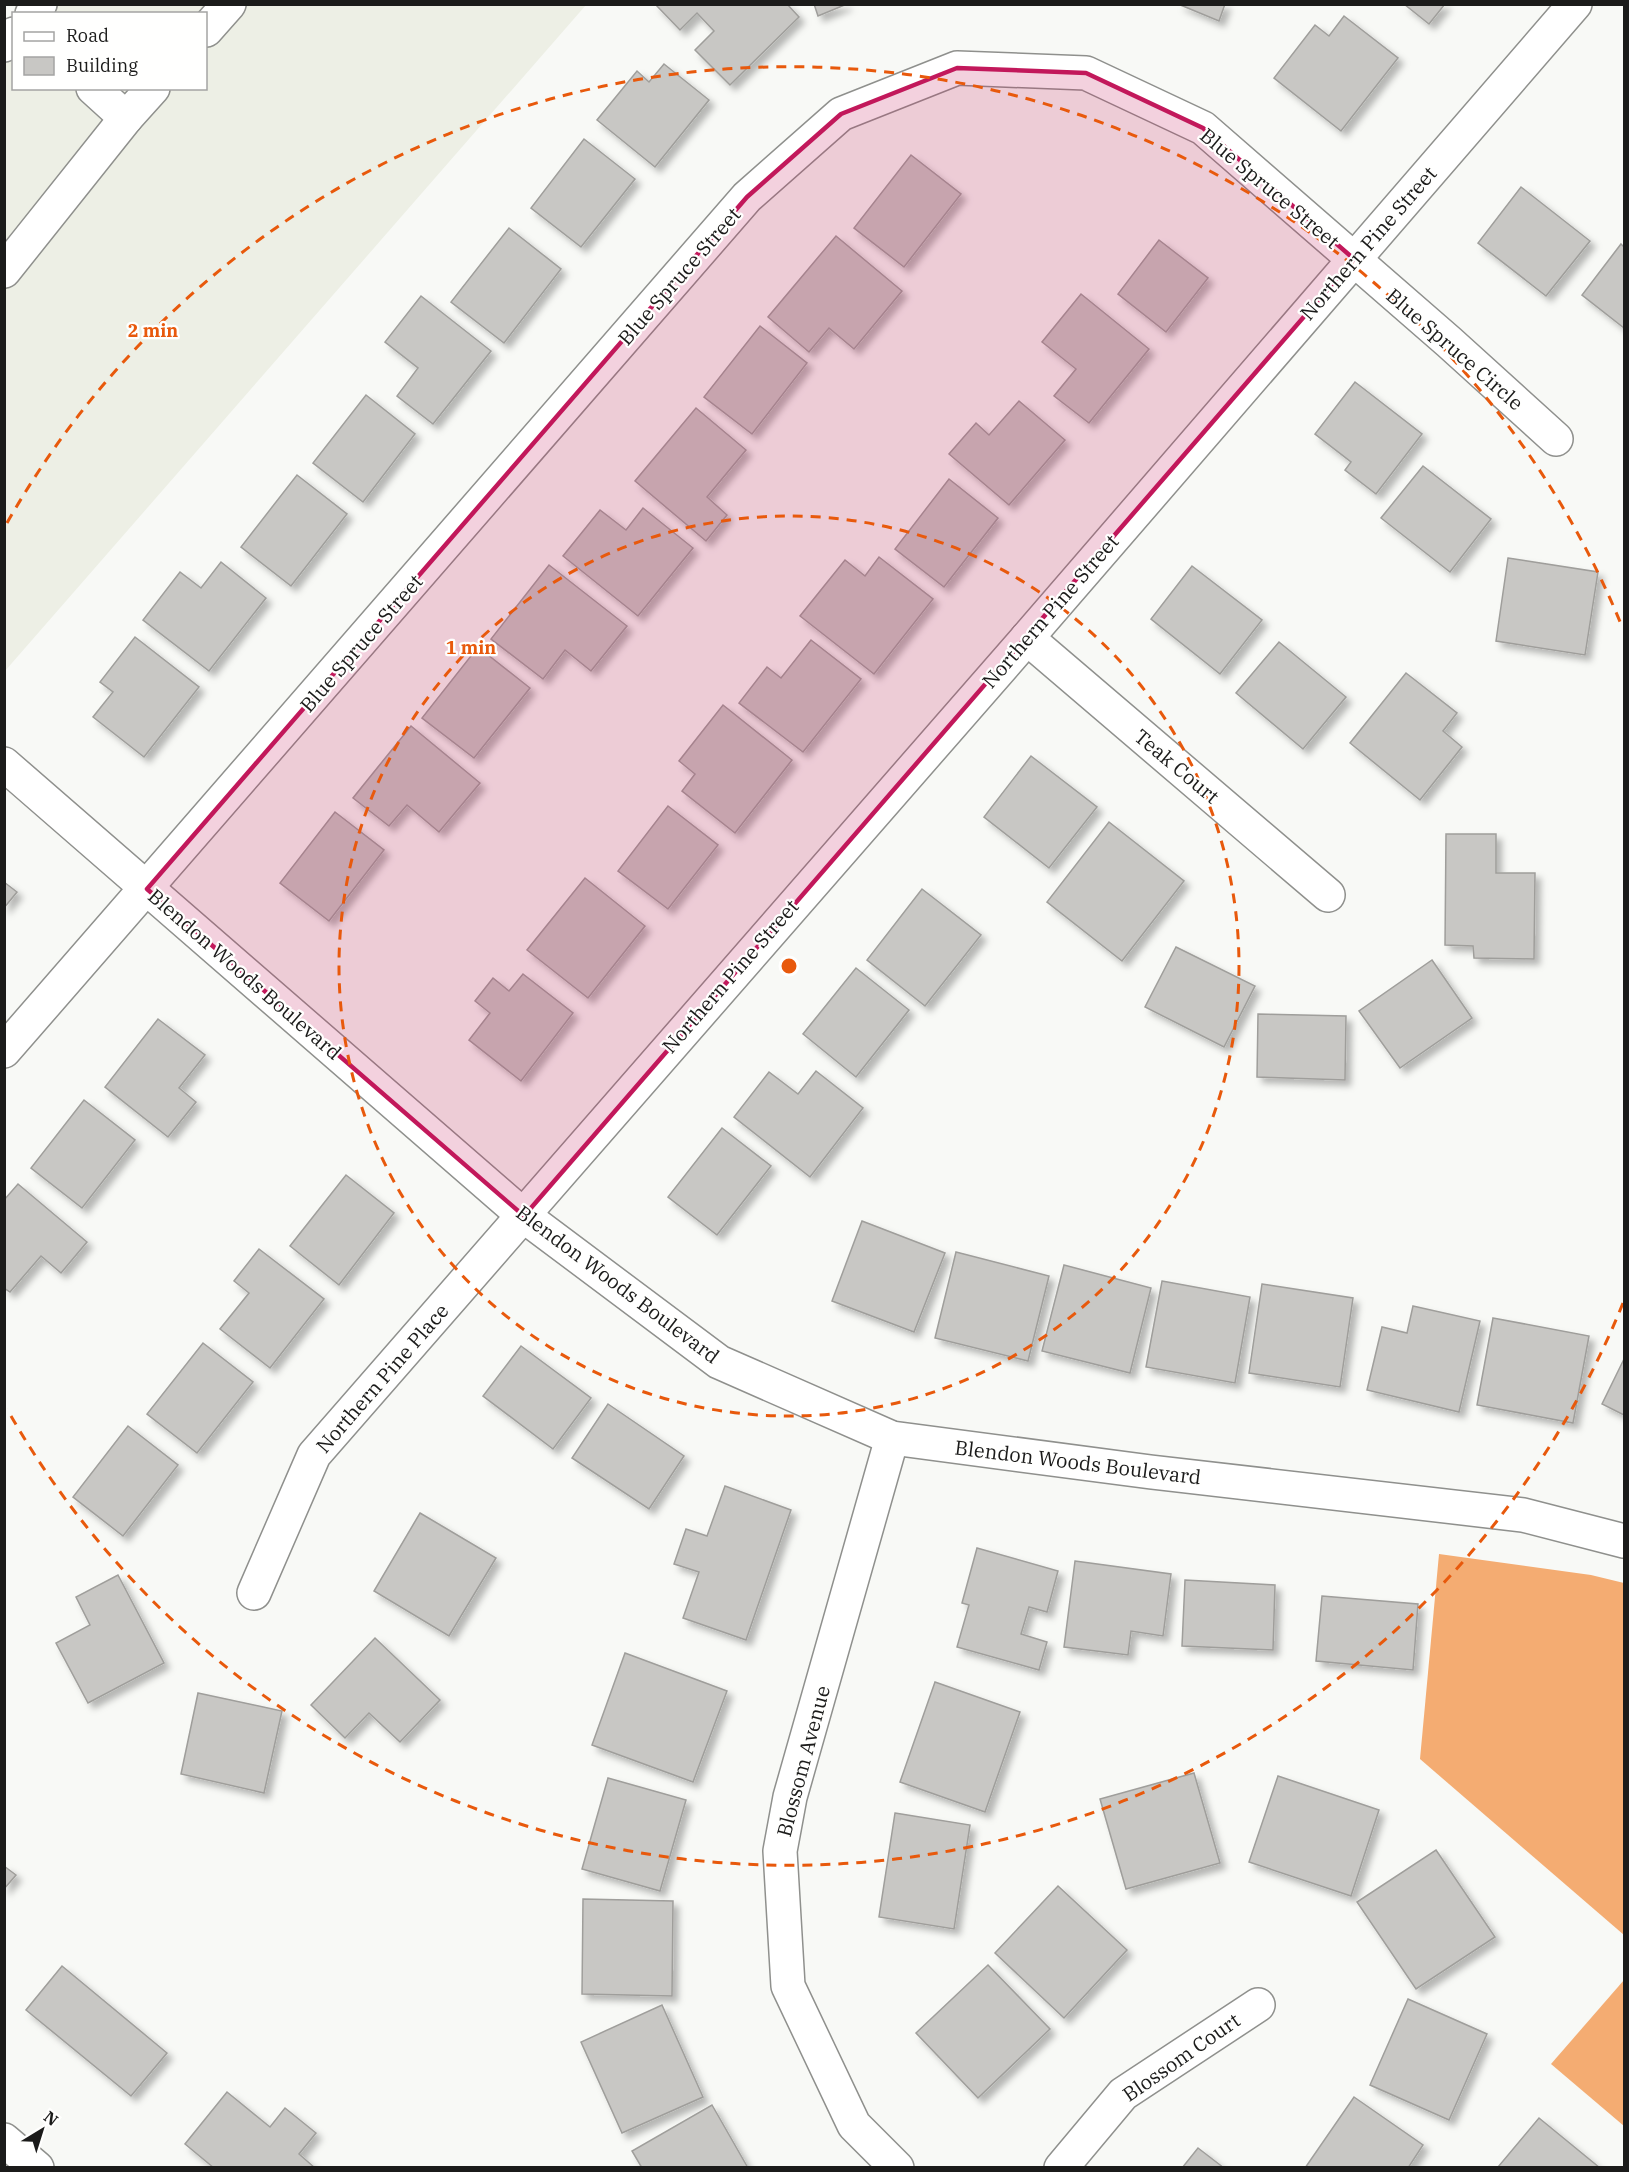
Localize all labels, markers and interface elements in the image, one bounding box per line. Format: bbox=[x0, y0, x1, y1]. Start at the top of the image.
legend bbox=[12, 12, 207, 90]
text: Road bbox=[66, 24, 109, 47]
text: Building bbox=[66, 54, 138, 77]
street label: Blue Spruce Street bbox=[1195, 122, 1345, 254]
street label: Northern Pine Street bbox=[1294, 160, 1442, 326]
street label: Blue Spruce Street bbox=[612, 201, 746, 351]
street label: Blue Spruce Circle bbox=[1381, 282, 1529, 416]
text: 2 min bbox=[128, 319, 178, 342]
street label: Northern Pine Street bbox=[976, 528, 1124, 694]
street label: Blue Spruce Street bbox=[294, 568, 428, 718]
text: 1 min bbox=[446, 636, 496, 659]
street label: Teak Court bbox=[1129, 723, 1225, 809]
street label: Blendon Woods Boulevard bbox=[143, 882, 347, 1066]
street label: Northern Pine Street bbox=[656, 893, 804, 1059]
centre of rings bbox=[779, 956, 799, 976]
street label: Blendon Woods Boulevard bbox=[511, 1199, 725, 1369]
street label: Northern Pine Place bbox=[310, 1298, 454, 1458]
street label: Blendon Woods Boulevard bbox=[953, 1433, 1203, 1491]
street label: Blossom Avenue bbox=[770, 1682, 836, 1840]
street label: Blossom Court bbox=[1117, 2006, 1245, 2108]
north arrow bbox=[12, 2100, 72, 2160]
text: N bbox=[40, 2106, 62, 2130]

